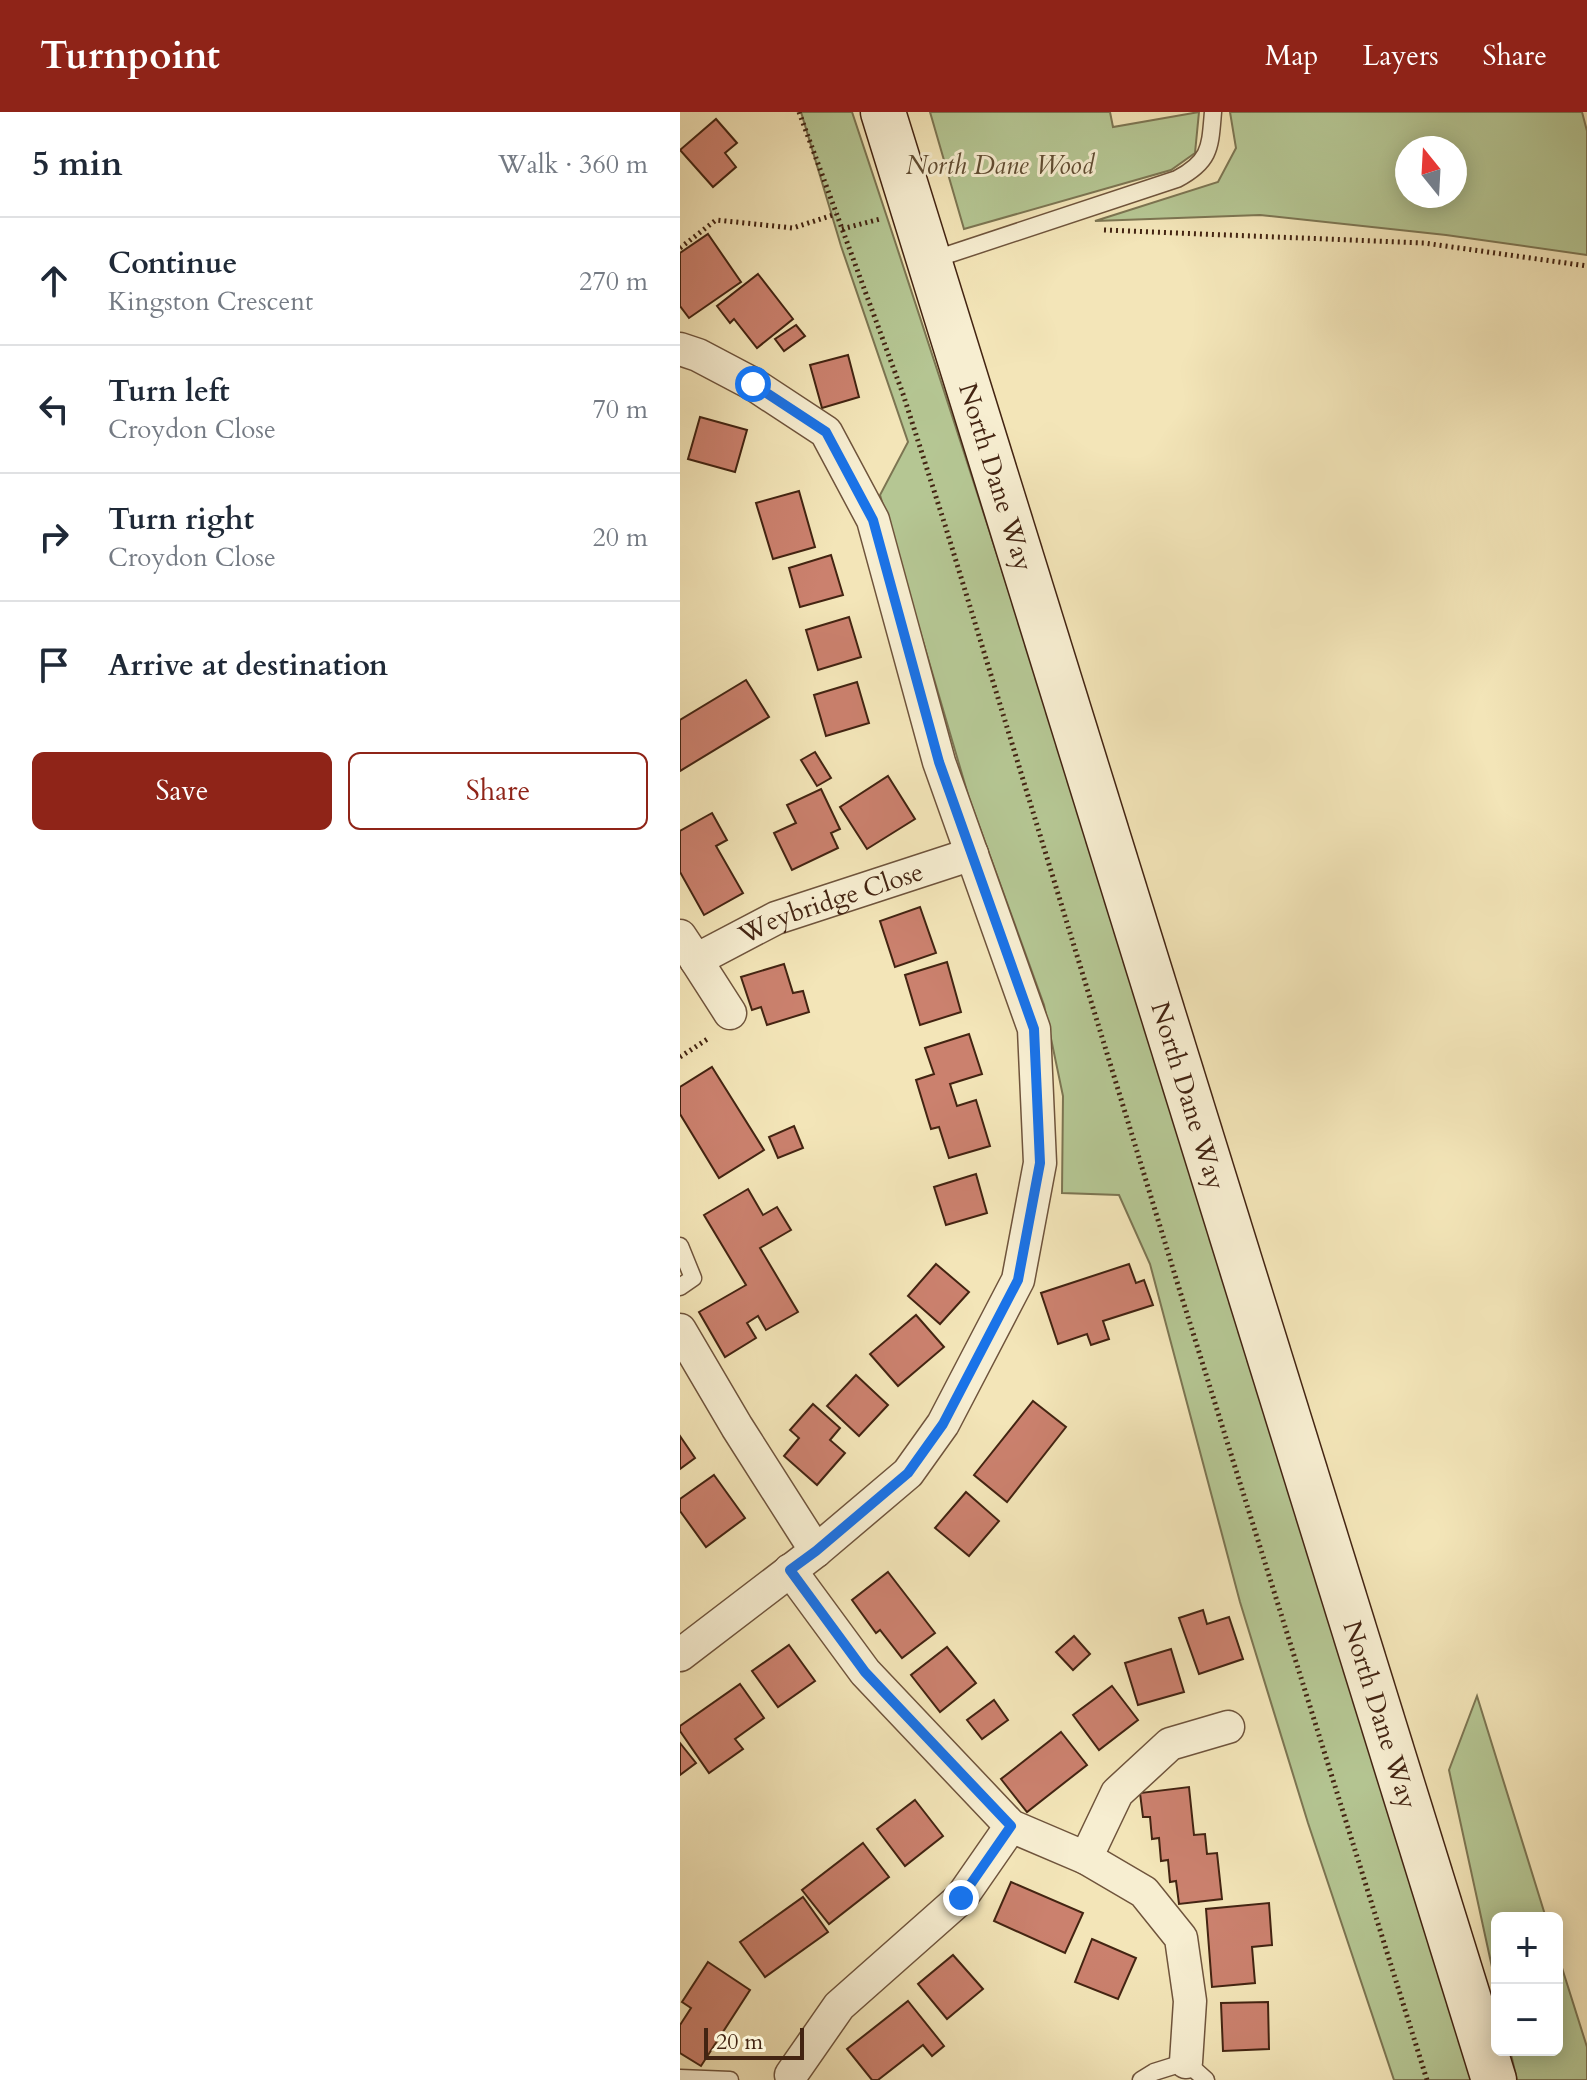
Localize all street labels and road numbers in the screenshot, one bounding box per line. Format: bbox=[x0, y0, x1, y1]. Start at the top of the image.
street label: North Dane Way bbox=[950, 379, 1041, 575]
street label: Weybridge Close bbox=[732, 854, 927, 953]
street label: North Dane Way bbox=[1142, 998, 1234, 1194]
street label: North Dane Way bbox=[1334, 1616, 1426, 1813]

